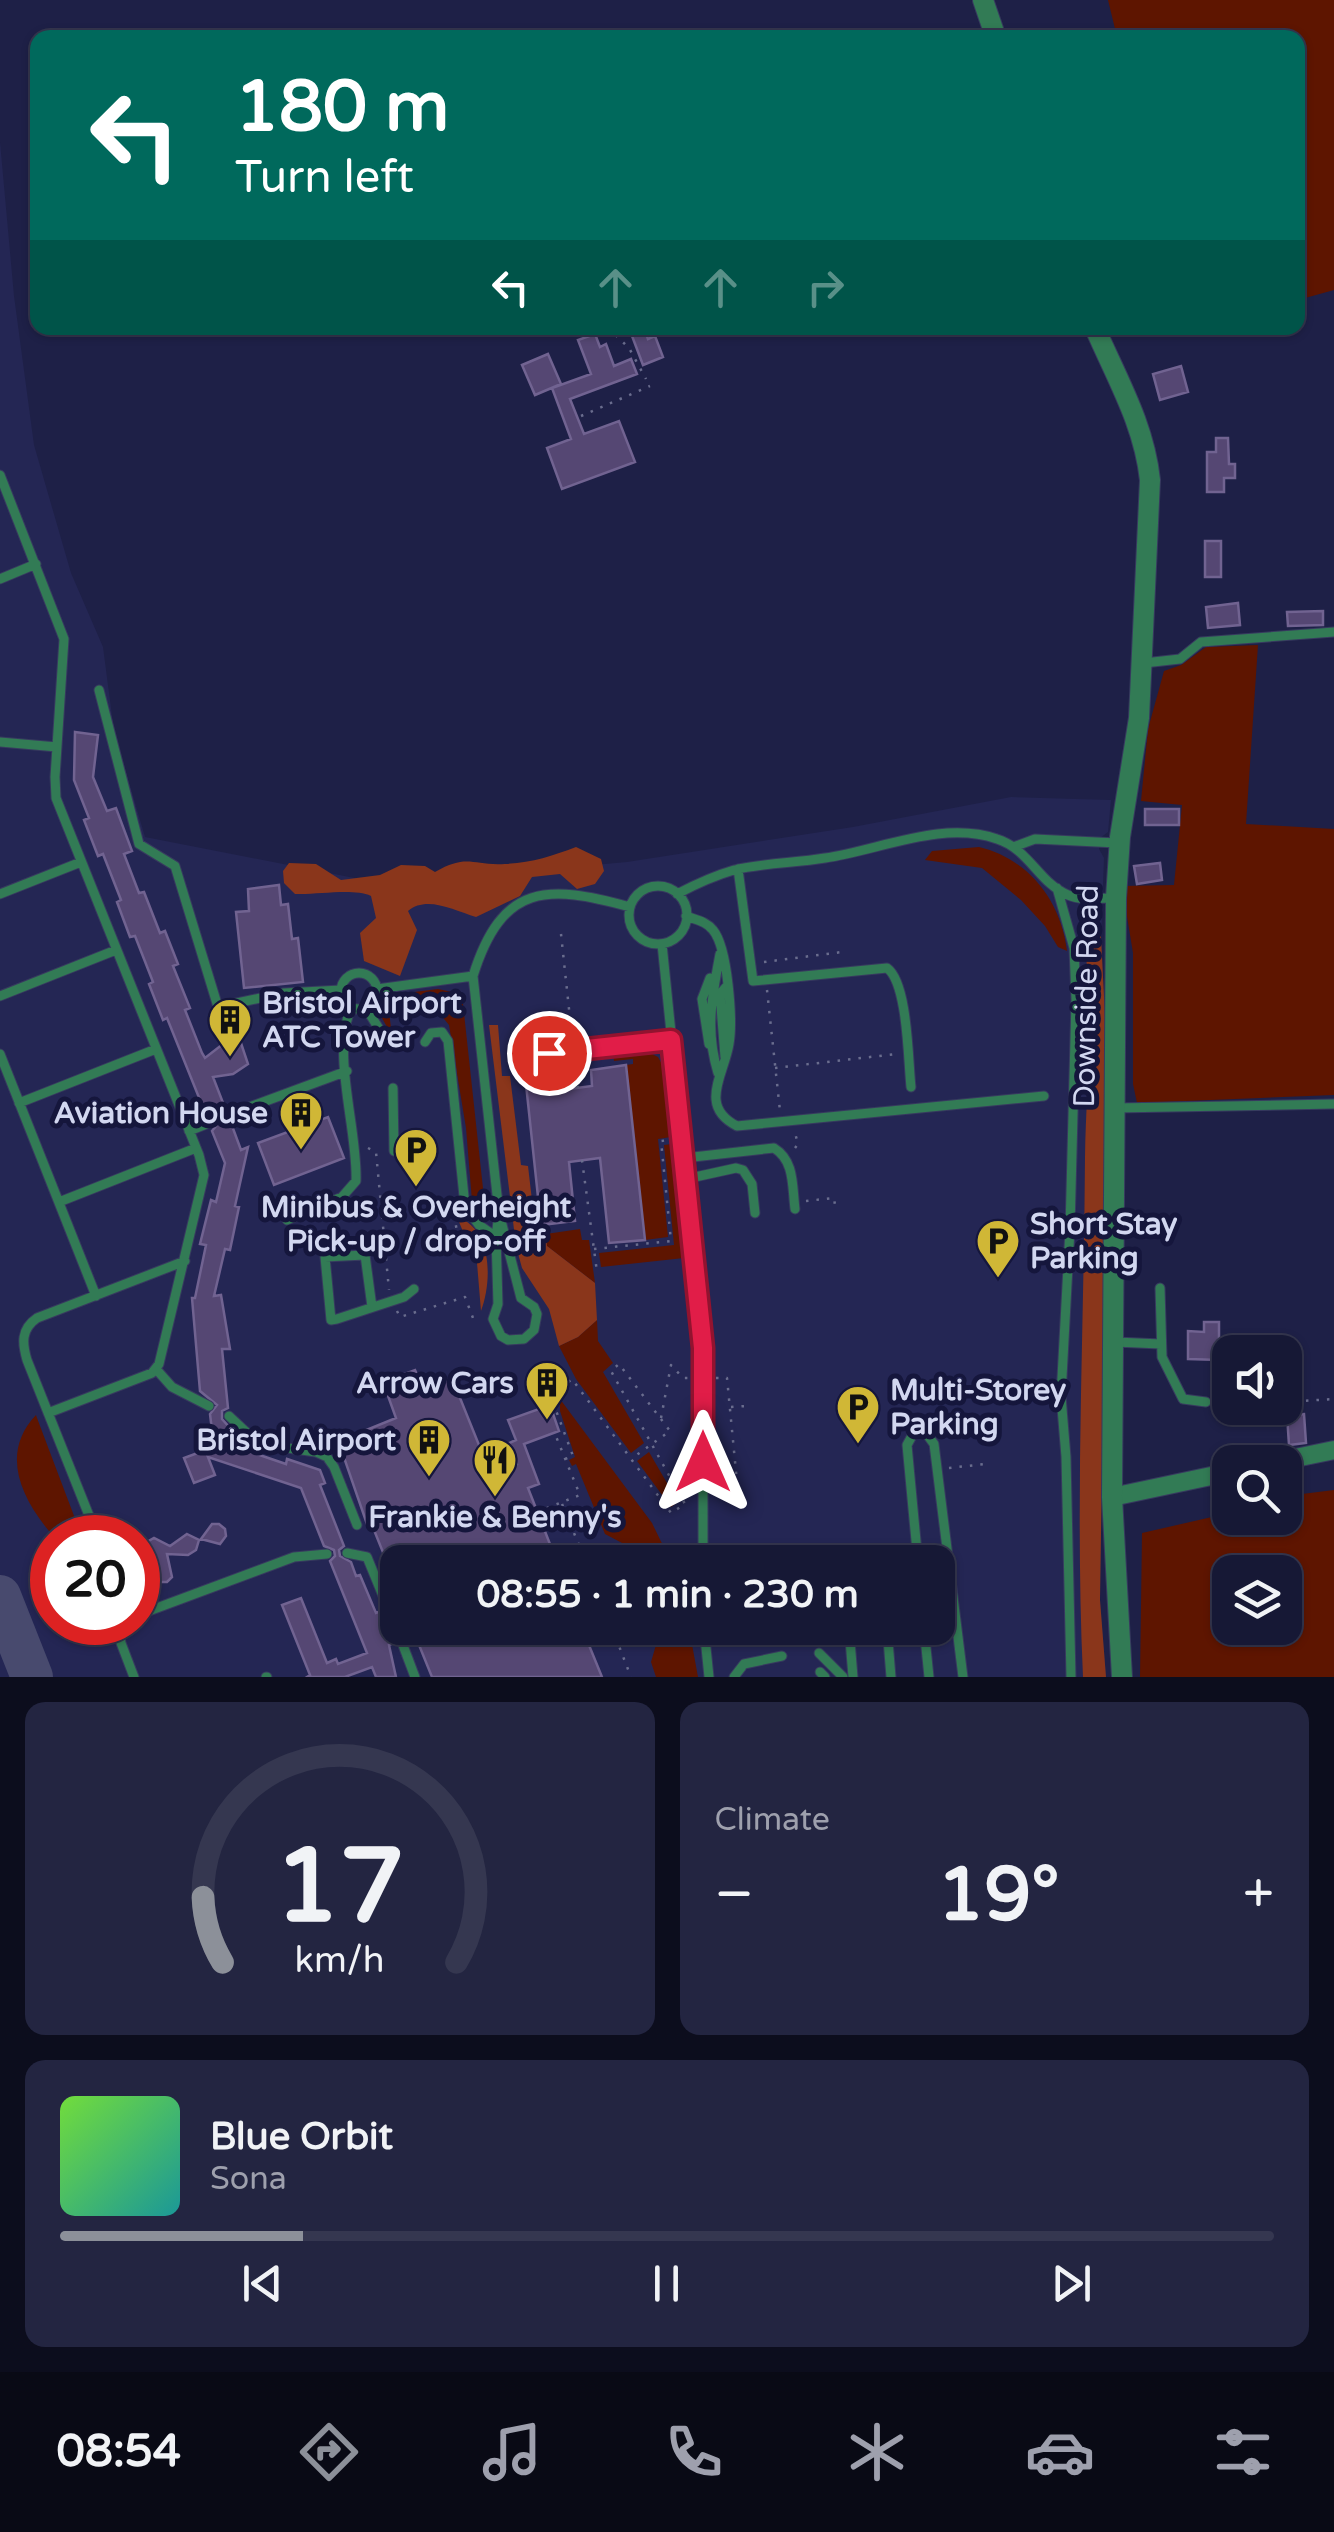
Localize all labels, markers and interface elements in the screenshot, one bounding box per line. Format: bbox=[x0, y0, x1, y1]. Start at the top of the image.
text: 180 m bbox=[235, 66, 449, 150]
icon: left bbox=[70, 70, 200, 200]
text: Turn left bbox=[235, 151, 414, 205]
icon: left bbox=[483, 260, 538, 315]
icon: ahead bbox=[588, 260, 643, 315]
icon: ahead bbox=[693, 260, 748, 315]
icon: right bbox=[798, 260, 853, 315]
street label: Downside Road bbox=[1066, 884, 1107, 1108]
place label: Bristol Airport ATC Tower bbox=[262, 985, 462, 1056]
building icon: Bristol Airport ATC Tower bbox=[207, 997, 253, 1058]
pin bbox=[507, 1011, 592, 1096]
icon: arrive bbox=[522, 1026, 577, 1081]
building icon: Aviation House bbox=[278, 1090, 324, 1151]
place label: Aviation House bbox=[53, 1095, 268, 1132]
parking icon: Minibus & Overheight Pick-up / drop-off bbox=[393, 1127, 439, 1188]
place label: Minibus & Overheight Pick-up / drop-off bbox=[261, 1189, 572, 1260]
place label: Short Stay Parking bbox=[1030, 1206, 1177, 1277]
parking icon: Short Stay Parking bbox=[975, 1218, 1021, 1279]
map controls bbox=[1212, 1335, 1302, 1645]
button: sound bbox=[1212, 1335, 1302, 1425]
building icon: Arrow Cars bbox=[524, 1360, 570, 1421]
place label: Arrow Cars bbox=[356, 1365, 514, 1402]
place label: Multi-Storey Parking bbox=[890, 1372, 1066, 1443]
parking icon: Multi-Storey Parking bbox=[835, 1384, 881, 1445]
position arrow bbox=[651, 1410, 755, 1514]
building icon: Bristol Airport bbox=[406, 1417, 452, 1478]
place label: Bristol Airport bbox=[196, 1422, 397, 1459]
restaurant icon: Frankie & Benny's bbox=[472, 1437, 518, 1498]
button: search bbox=[1212, 1445, 1302, 1535]
place label: Frankie & Benny's bbox=[368, 1499, 622, 1536]
speed limit sign: 20 bbox=[30, 1515, 160, 1645]
button: layers bbox=[1212, 1555, 1302, 1645]
text: 08:55 · 1 min · 230 m bbox=[476, 1572, 859, 1618]
text: Climate bbox=[715, 1801, 830, 1839]
text: 17 bbox=[274, 1825, 405, 1950]
text: 19° bbox=[937, 1850, 1060, 1940]
text: − bbox=[715, 1862, 754, 1928]
text: + bbox=[1243, 1862, 1274, 1928]
text: km/h bbox=[295, 1939, 385, 1982]
text: Blue Orbit bbox=[210, 2114, 393, 2160]
text: Sona bbox=[210, 2160, 287, 2198]
icon: previous bbox=[235, 2256, 290, 2311]
icon: pause bbox=[639, 2256, 694, 2311]
icon: next bbox=[1044, 2256, 1099, 2311]
icon: directions bbox=[294, 2417, 364, 2487]
icon: music bbox=[477, 2417, 547, 2487]
icon: phone bbox=[659, 2417, 729, 2487]
icon: climate bbox=[842, 2417, 912, 2487]
icon: car bbox=[1025, 2417, 1095, 2487]
icon: filters bbox=[1208, 2417, 1278, 2487]
text: 08:54 bbox=[56, 2425, 181, 2479]

